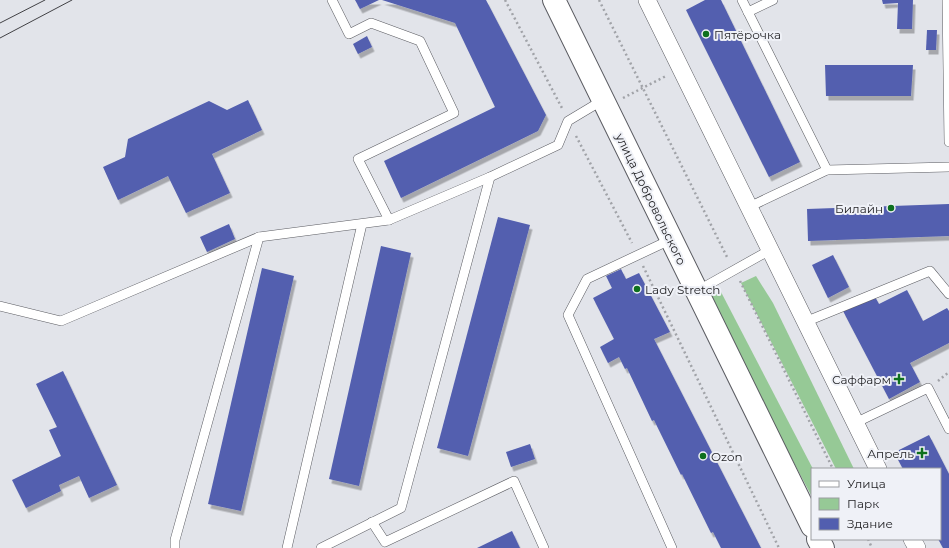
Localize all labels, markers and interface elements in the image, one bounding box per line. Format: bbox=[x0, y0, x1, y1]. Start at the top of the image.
place label: Пятёрочка bbox=[714, 27, 781, 42]
marker: Пятёрочка bbox=[701, 29, 711, 39]
street label: улица Добровольского bbox=[612, 130, 690, 268]
place label: Билайн bbox=[835, 201, 883, 216]
marker: Билайн bbox=[886, 203, 896, 213]
place label: Lady Stretch bbox=[645, 282, 720, 297]
marker: Lady Stretch bbox=[632, 284, 642, 294]
place label: Саффарм bbox=[832, 372, 891, 387]
marker: Саффарм bbox=[894, 374, 904, 384]
place label: Апрель bbox=[867, 446, 914, 461]
marker: Апрель bbox=[917, 448, 927, 458]
place label: Ozon bbox=[711, 449, 743, 464]
marker: Ozon bbox=[698, 451, 708, 461]
legend bbox=[811, 468, 941, 540]
text: Улица bbox=[847, 476, 886, 491]
text: Парк bbox=[847, 496, 879, 511]
text: Здание bbox=[847, 516, 893, 531]

